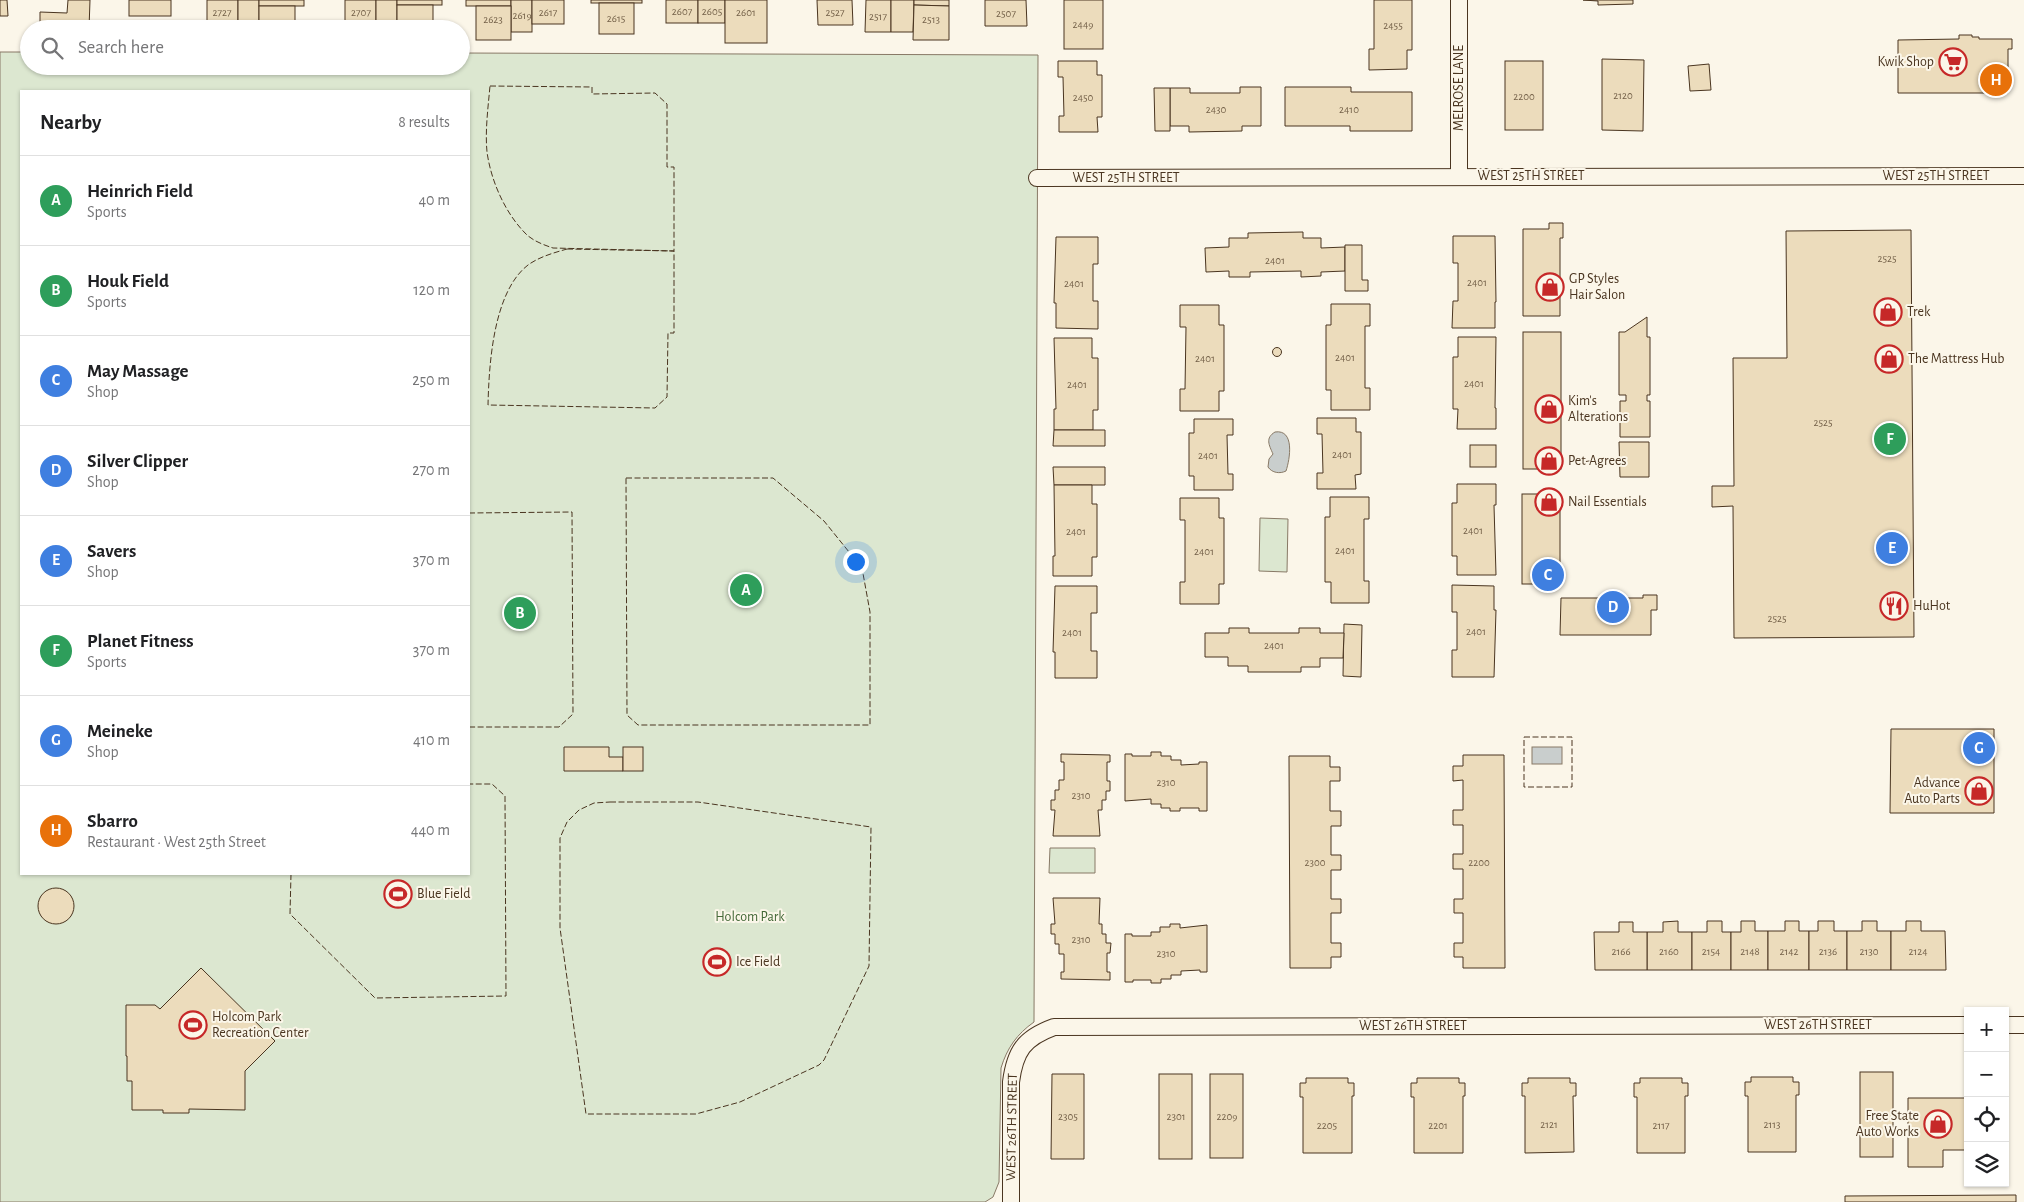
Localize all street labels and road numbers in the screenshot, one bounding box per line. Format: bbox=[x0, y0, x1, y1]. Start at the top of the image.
street label: MELROSE LANE bbox=[1452, 45, 1466, 131]
street label: WEST 25TH STREET bbox=[1477, 169, 1585, 183]
street label: WEST 25TH STREET bbox=[1882, 169, 1990, 183]
street label: WEST 25TH STREET bbox=[1072, 171, 1180, 185]
street label: WEST 26TH STREET bbox=[1764, 1018, 1872, 1032]
street label: WEST 26TH STREET bbox=[1359, 1019, 1467, 1033]
street label: WEST 26TH STREET bbox=[1004, 1073, 1020, 1181]

